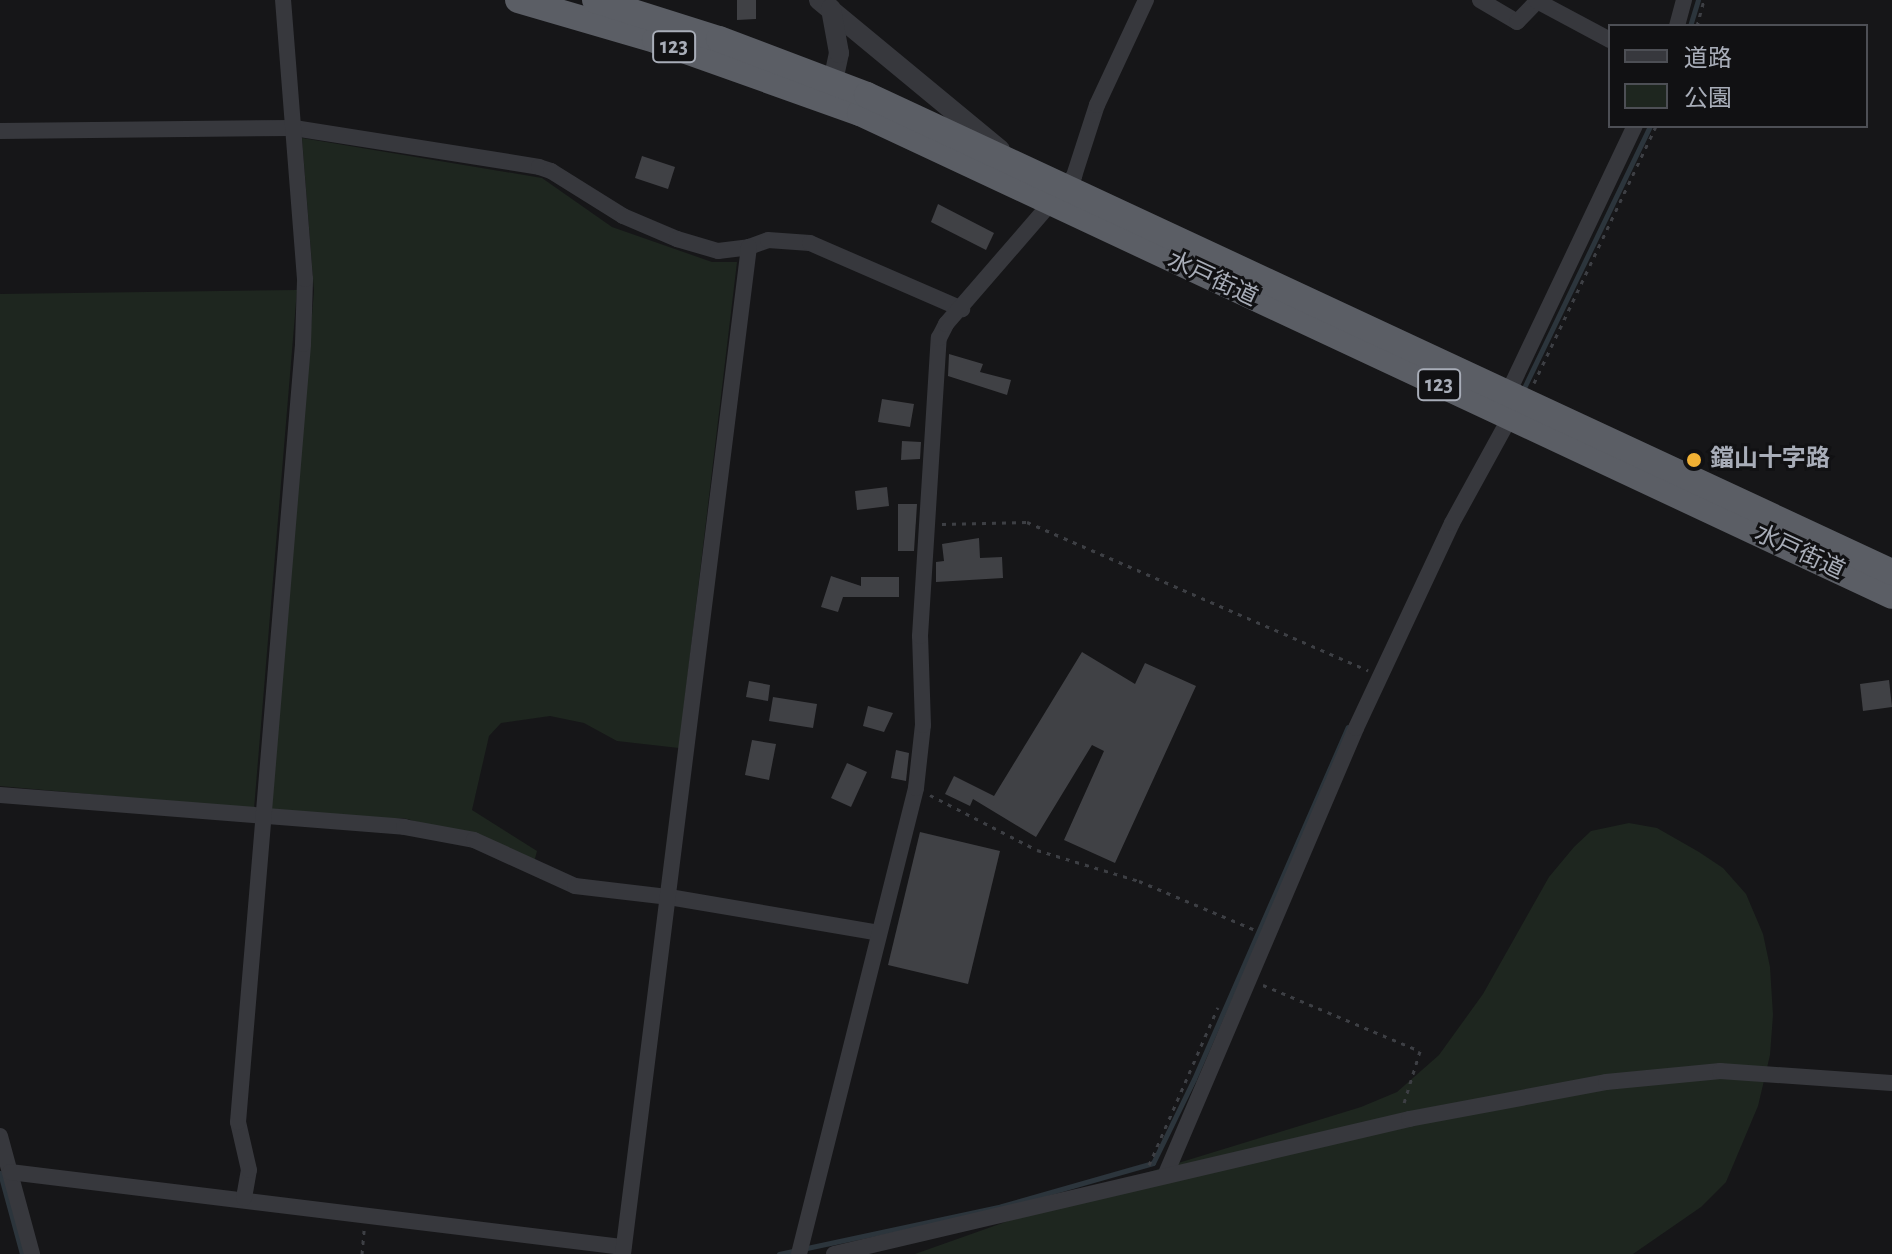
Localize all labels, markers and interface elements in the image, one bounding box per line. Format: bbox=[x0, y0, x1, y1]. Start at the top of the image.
legend bbox=[1608, 24, 1868, 128]
road number: 123 bbox=[652, 29, 696, 65]
text: 道路 bbox=[1684, 47, 1732, 71]
text: 公園 bbox=[1684, 87, 1732, 111]
street label: 水戸街道 bbox=[1162, 247, 1262, 313]
road number: 123 bbox=[1417, 367, 1461, 403]
place label: 鐺山十字路 bbox=[1710, 446, 1830, 474]
marker: 鐺山十字路 bbox=[1685, 451, 1703, 469]
street label: 水戸街道 bbox=[1749, 520, 1849, 586]

